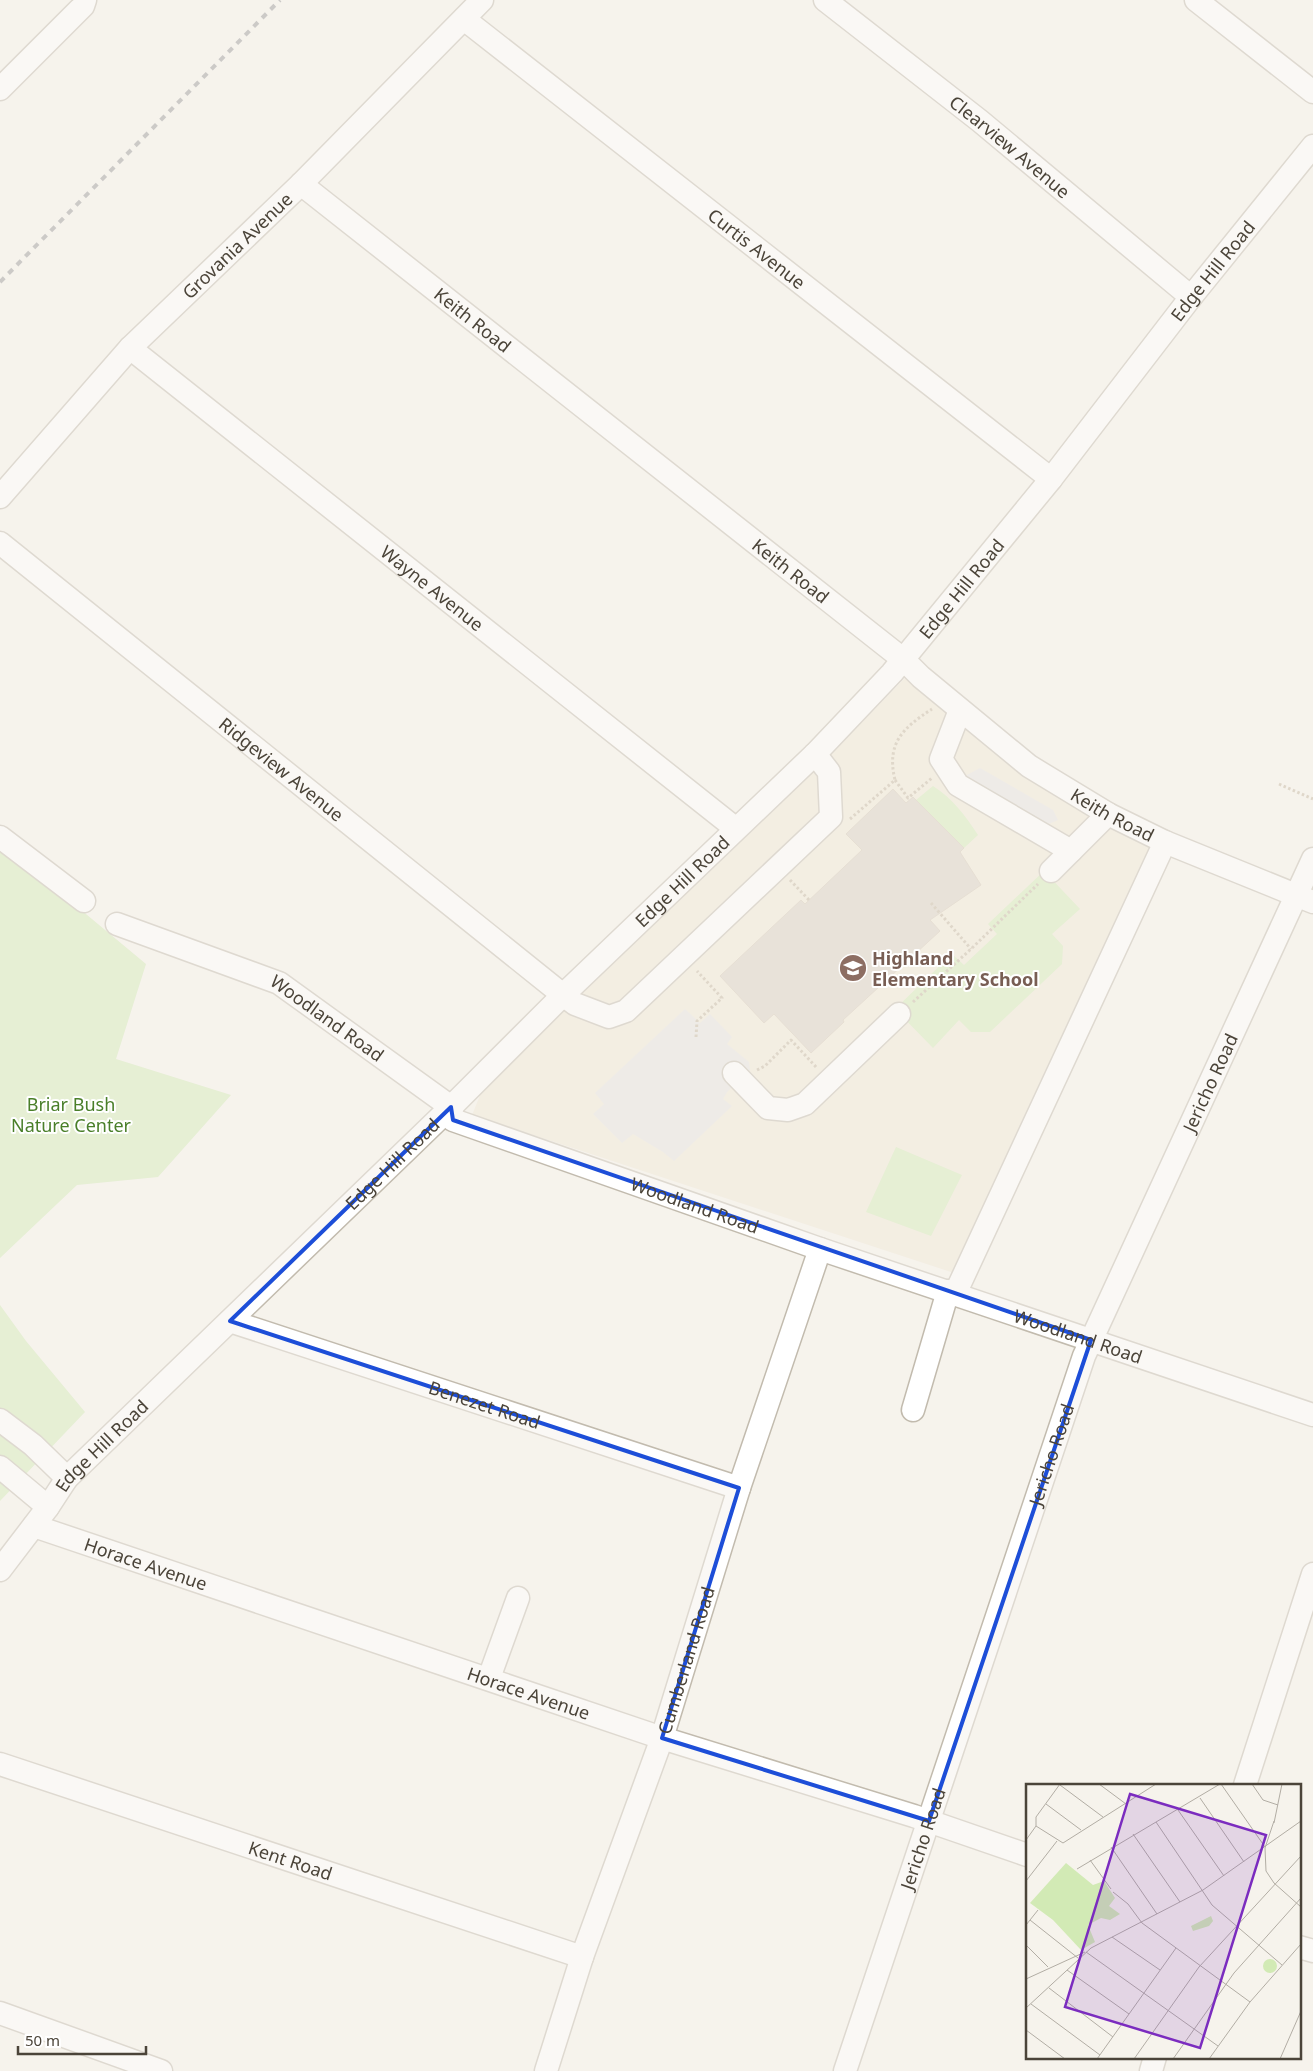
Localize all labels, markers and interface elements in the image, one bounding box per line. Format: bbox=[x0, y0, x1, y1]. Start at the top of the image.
street label: Clearview Avenue bbox=[945, 90, 1075, 203]
street label: Grovania Avenue bbox=[177, 187, 297, 304]
street label: Curtis Avenue bbox=[703, 203, 811, 294]
street label: Edge Hill Road bbox=[1165, 216, 1260, 326]
street label: Keith Road bbox=[430, 282, 516, 357]
street label: Keith Road bbox=[747, 533, 834, 608]
street label: Edge Hill Road bbox=[913, 534, 1009, 643]
street label: Wayne Avenue bbox=[376, 540, 489, 636]
street label: Ridgeview Avenue bbox=[214, 712, 349, 826]
street label: Keith Road bbox=[1066, 782, 1158, 847]
street label: Edge Hill Road bbox=[630, 830, 735, 932]
place label: Highland Elementary School bbox=[872, 946, 1039, 991]
school or university icon: Highland Elementary School bbox=[838, 953, 868, 983]
street label: Woodland Road bbox=[266, 969, 389, 1067]
street label: Jericho Road bbox=[1176, 1029, 1243, 1137]
park label: Briar Bush Nature Center bbox=[11, 1092, 132, 1137]
street label: Edge Hill Road bbox=[340, 1113, 444, 1215]
street label: Woodland Road bbox=[628, 1171, 762, 1239]
street label: Woodland Road bbox=[1011, 1303, 1146, 1369]
street label: Benezet Road bbox=[426, 1375, 544, 1434]
street label: Edge Hill Road bbox=[49, 1394, 153, 1496]
street label: Jericho Road bbox=[1022, 1401, 1079, 1510]
street label: Horace Avenue bbox=[81, 1532, 210, 1596]
street label: Cumberland Road bbox=[652, 1584, 720, 1737]
street label: Horace Avenue bbox=[464, 1661, 593, 1725]
inset map bbox=[1026, 1784, 1300, 2058]
street label: Jericho Road bbox=[894, 1785, 951, 1895]
street label: Kent Road bbox=[245, 1835, 335, 1885]
scale bar bbox=[18, 2024, 145, 2056]
text: 50 m bbox=[25, 2030, 60, 2050]

